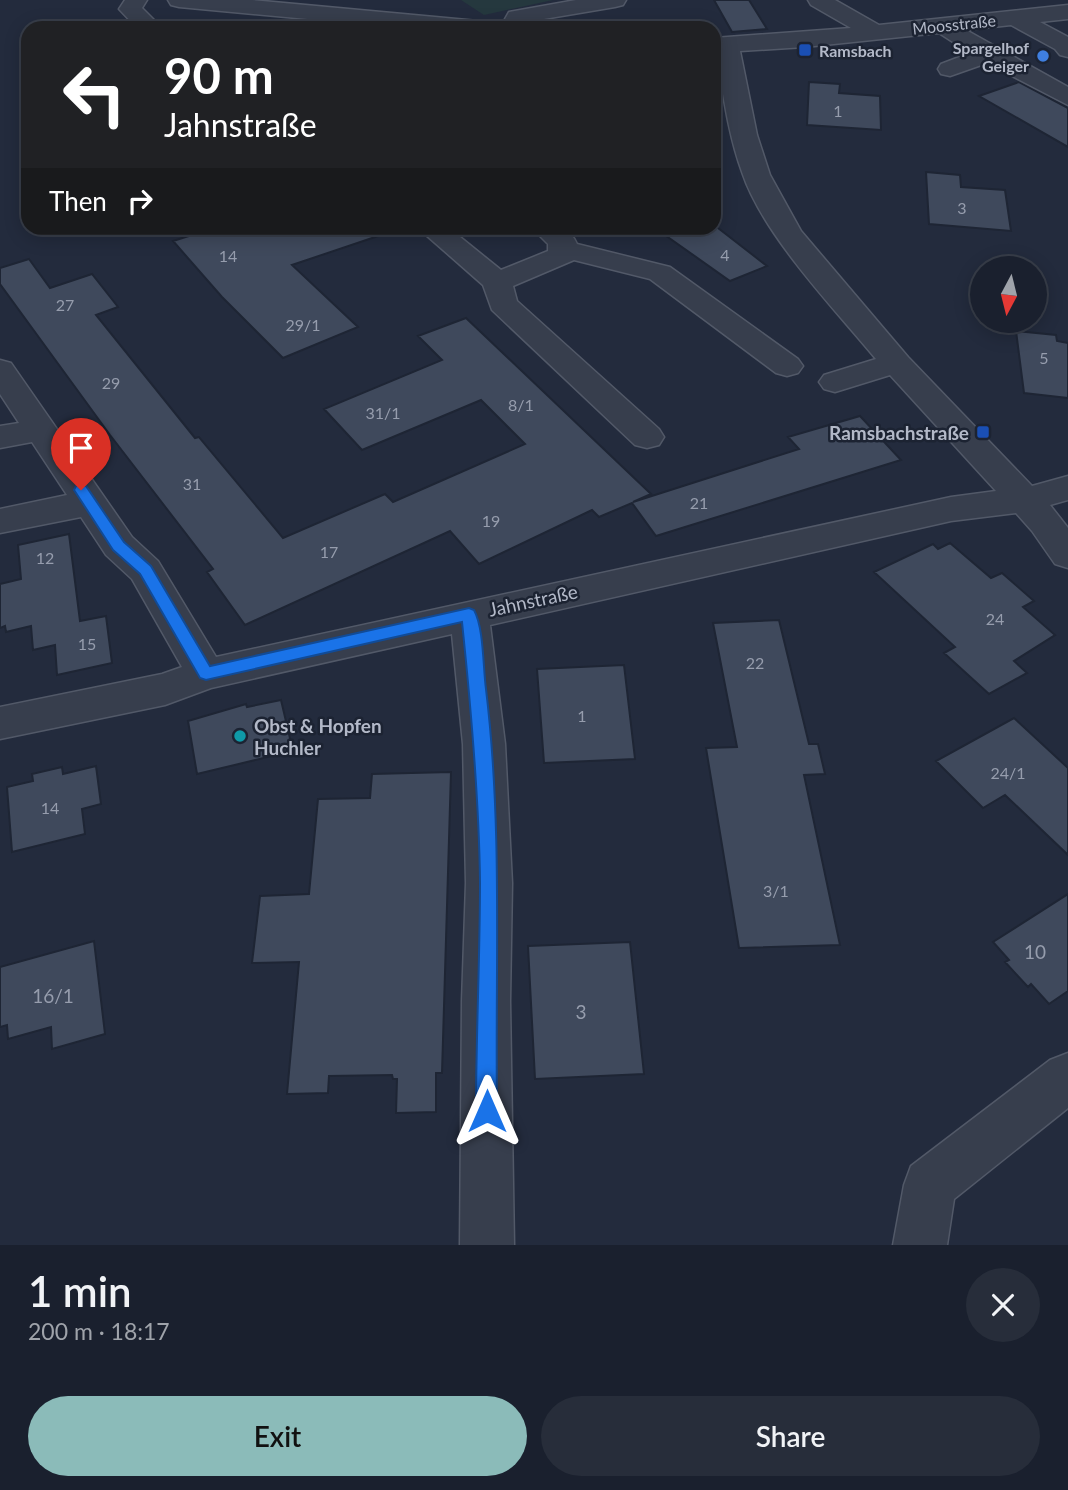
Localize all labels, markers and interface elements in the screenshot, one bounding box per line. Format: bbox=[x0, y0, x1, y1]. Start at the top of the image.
street label: Moosstraße bbox=[911, 10, 997, 38]
place label: Spargelhof Geiger bbox=[953, 38, 1029, 75]
place label: Ramsbach bbox=[819, 41, 892, 60]
marker: Ramsbach bbox=[797, 42, 813, 58]
text: 90 m bbox=[164, 46, 274, 104]
marker: Spargelhof Geiger bbox=[1035, 48, 1051, 64]
icon: left bbox=[49, 49, 140, 140]
house number: 1 bbox=[833, 101, 843, 120]
text: Jahnstraße bbox=[164, 105, 317, 144]
icon: right bbox=[121, 182, 159, 220]
text: Then bbox=[49, 185, 107, 217]
house number: 3 bbox=[957, 198, 967, 217]
house number: 4 bbox=[720, 245, 730, 264]
house number: 14 bbox=[219, 246, 237, 265]
north arrow bbox=[970, 256, 1046, 332]
map controls bbox=[970, 256, 1047, 333]
house number: 27 bbox=[56, 295, 74, 314]
house number: 29/1 bbox=[285, 315, 321, 334]
house number: 5 bbox=[1039, 348, 1049, 367]
house number: 29 bbox=[102, 373, 120, 392]
house number: 8/1 bbox=[508, 395, 534, 414]
house number: 31/1 bbox=[365, 403, 401, 422]
pin bbox=[51, 418, 111, 490]
place label: Ramsbachstraße bbox=[829, 421, 969, 444]
marker: Ramsbachstraße bbox=[975, 424, 991, 440]
icon: arrive bbox=[62, 429, 100, 467]
house number: 31 bbox=[183, 474, 201, 493]
house number: 21 bbox=[690, 493, 708, 512]
house number: 19 bbox=[482, 511, 500, 530]
house number: 17 bbox=[320, 542, 338, 561]
house number: 12 bbox=[36, 548, 54, 567]
street label: Jahnstraße bbox=[486, 579, 580, 621]
house number: 24 bbox=[986, 609, 1004, 628]
house number: 15 bbox=[78, 634, 96, 653]
house number: 22 bbox=[746, 653, 764, 672]
house number: 1 bbox=[577, 706, 587, 725]
place label: Obst & Hopfen Huchler bbox=[254, 714, 382, 759]
marker: Obst & Hopfen Huchler bbox=[232, 728, 248, 744]
house number: 24/1 bbox=[990, 763, 1026, 782]
house number: 14 bbox=[41, 798, 59, 817]
house number: 3/1 bbox=[763, 881, 789, 900]
house number: 10 bbox=[1024, 940, 1046, 963]
house number: 16/1 bbox=[32, 984, 74, 1007]
house number: 3 bbox=[575, 1000, 587, 1023]
position arrow bbox=[450, 1074, 524, 1148]
text: 1 min bbox=[28, 1266, 132, 1316]
button: close bbox=[966, 1268, 1040, 1342]
text: 200 m · 18:17 bbox=[28, 1317, 170, 1345]
button: Exit bbox=[28, 1396, 527, 1476]
button: Share bbox=[541, 1396, 1040, 1476]

